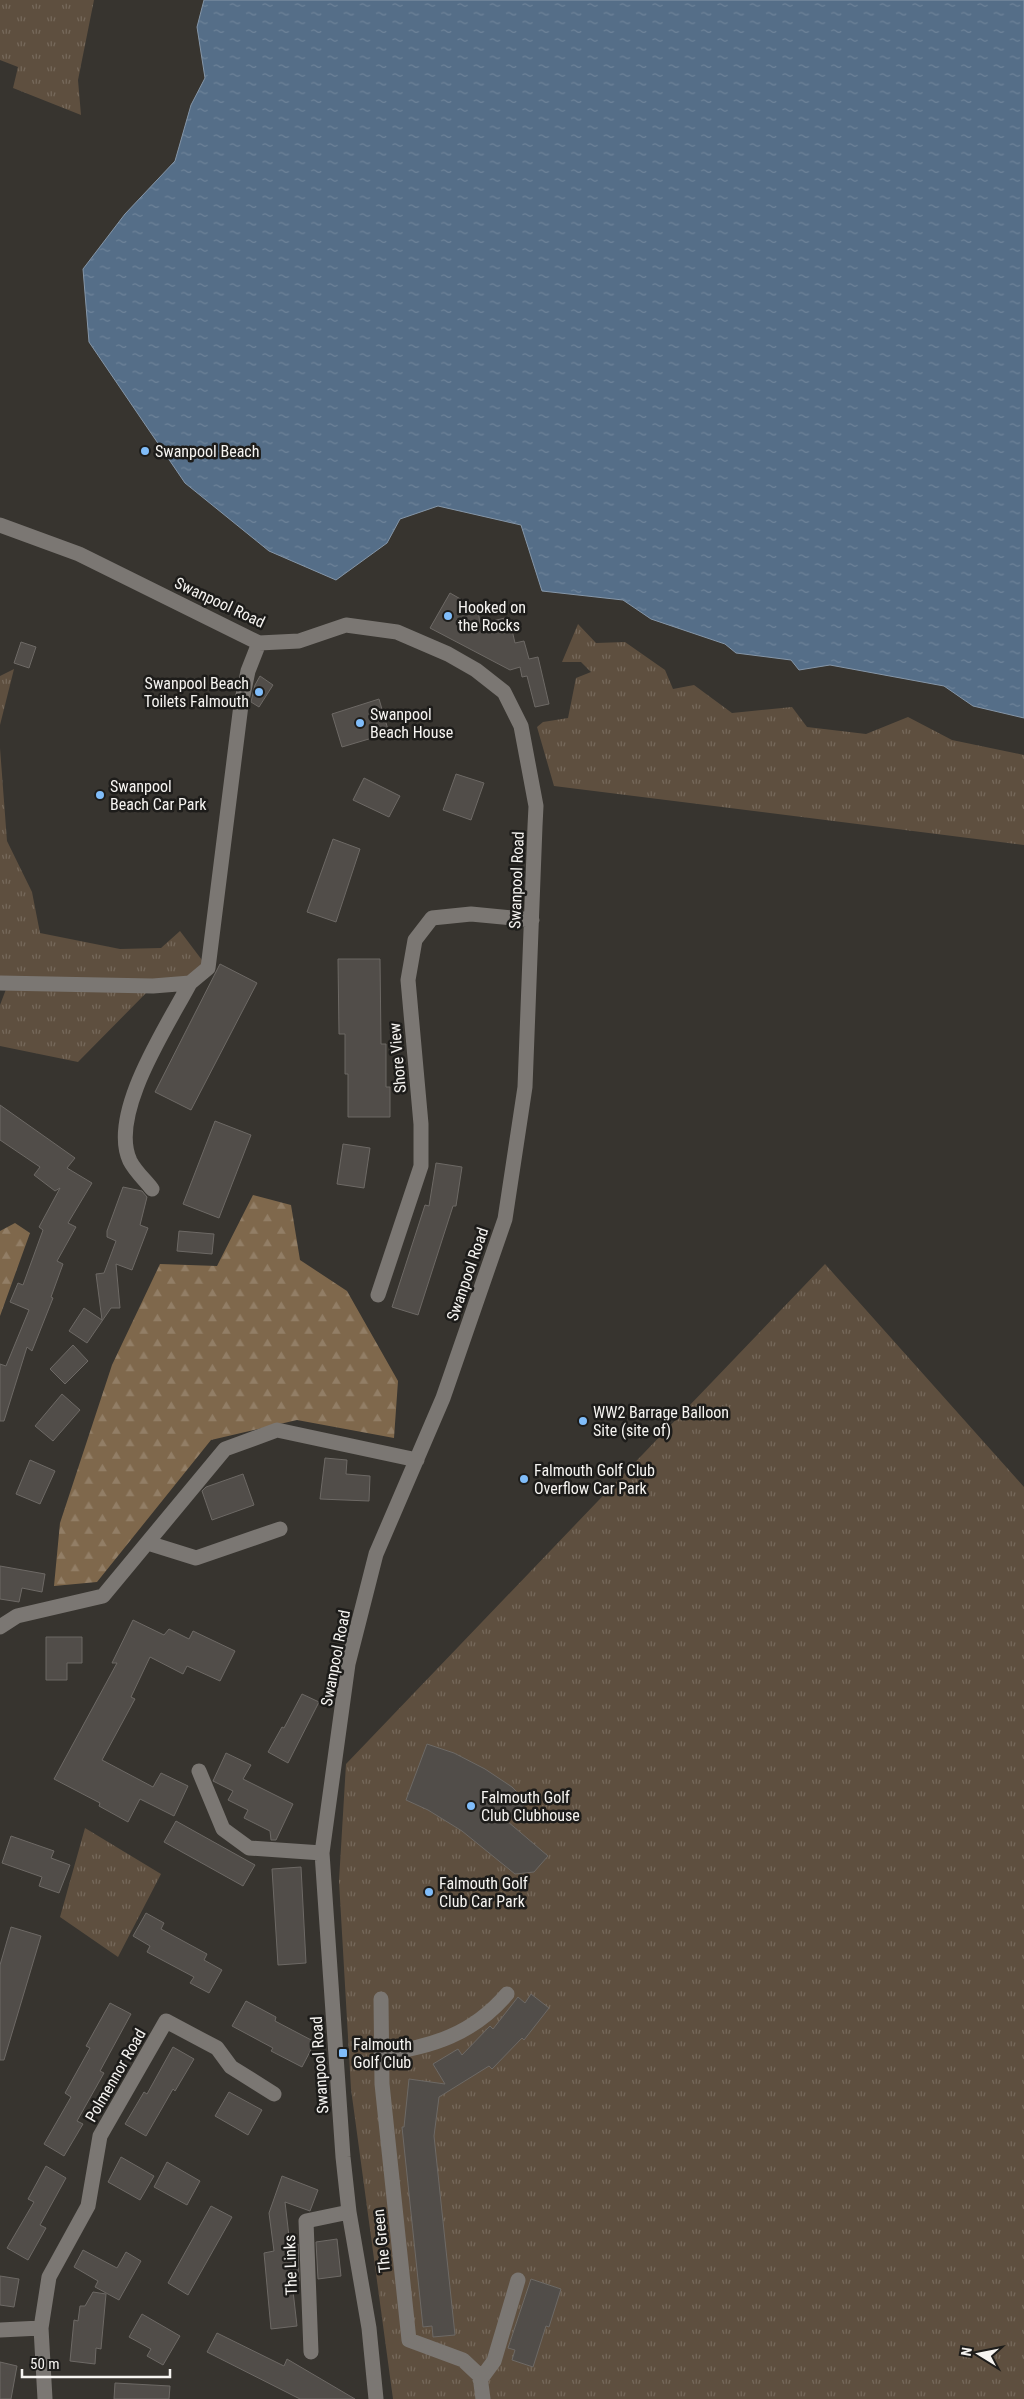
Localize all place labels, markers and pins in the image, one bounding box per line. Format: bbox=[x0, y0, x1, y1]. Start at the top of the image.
place label: Swanpool Beach bbox=[155, 442, 259, 461]
marker: Swanpool Beach bbox=[139, 445, 151, 457]
place label: Hooked on the Rocks bbox=[458, 598, 526, 635]
marker: Hooked on the Rocks bbox=[442, 610, 454, 622]
place label: Swanpool Beach Toilets Falmouth bbox=[144, 674, 249, 711]
marker: Swanpool Beach Toilets Falmouth bbox=[253, 686, 265, 698]
place label: Swanpool Beach House bbox=[370, 705, 453, 742]
marker: Swanpool Beach House bbox=[354, 717, 366, 729]
place label: Swanpool Beach Car Park bbox=[110, 777, 207, 814]
marker: Swanpool Beach Car Park bbox=[94, 789, 106, 801]
place label: WW2 Barrage Balloon Site (site of) bbox=[593, 1403, 729, 1440]
marker: WW2 Barrage Balloon Site (site of) bbox=[577, 1415, 589, 1427]
place label: Falmouth Golf Club Overflow Car Park bbox=[534, 1461, 655, 1498]
marker: Falmouth Golf Club Overflow Car Park bbox=[518, 1473, 530, 1485]
place label: Falmouth Golf Club Clubhouse bbox=[481, 1788, 580, 1825]
marker: Falmouth Golf Club Clubhouse bbox=[465, 1800, 477, 1812]
place label: Falmouth Golf Club Car Park bbox=[439, 1874, 528, 1911]
marker: Falmouth Golf Club Car Park bbox=[423, 1886, 435, 1898]
place label: Falmouth Golf Club bbox=[353, 2035, 412, 2072]
marker: Falmouth Golf Club bbox=[337, 2047, 349, 2059]

